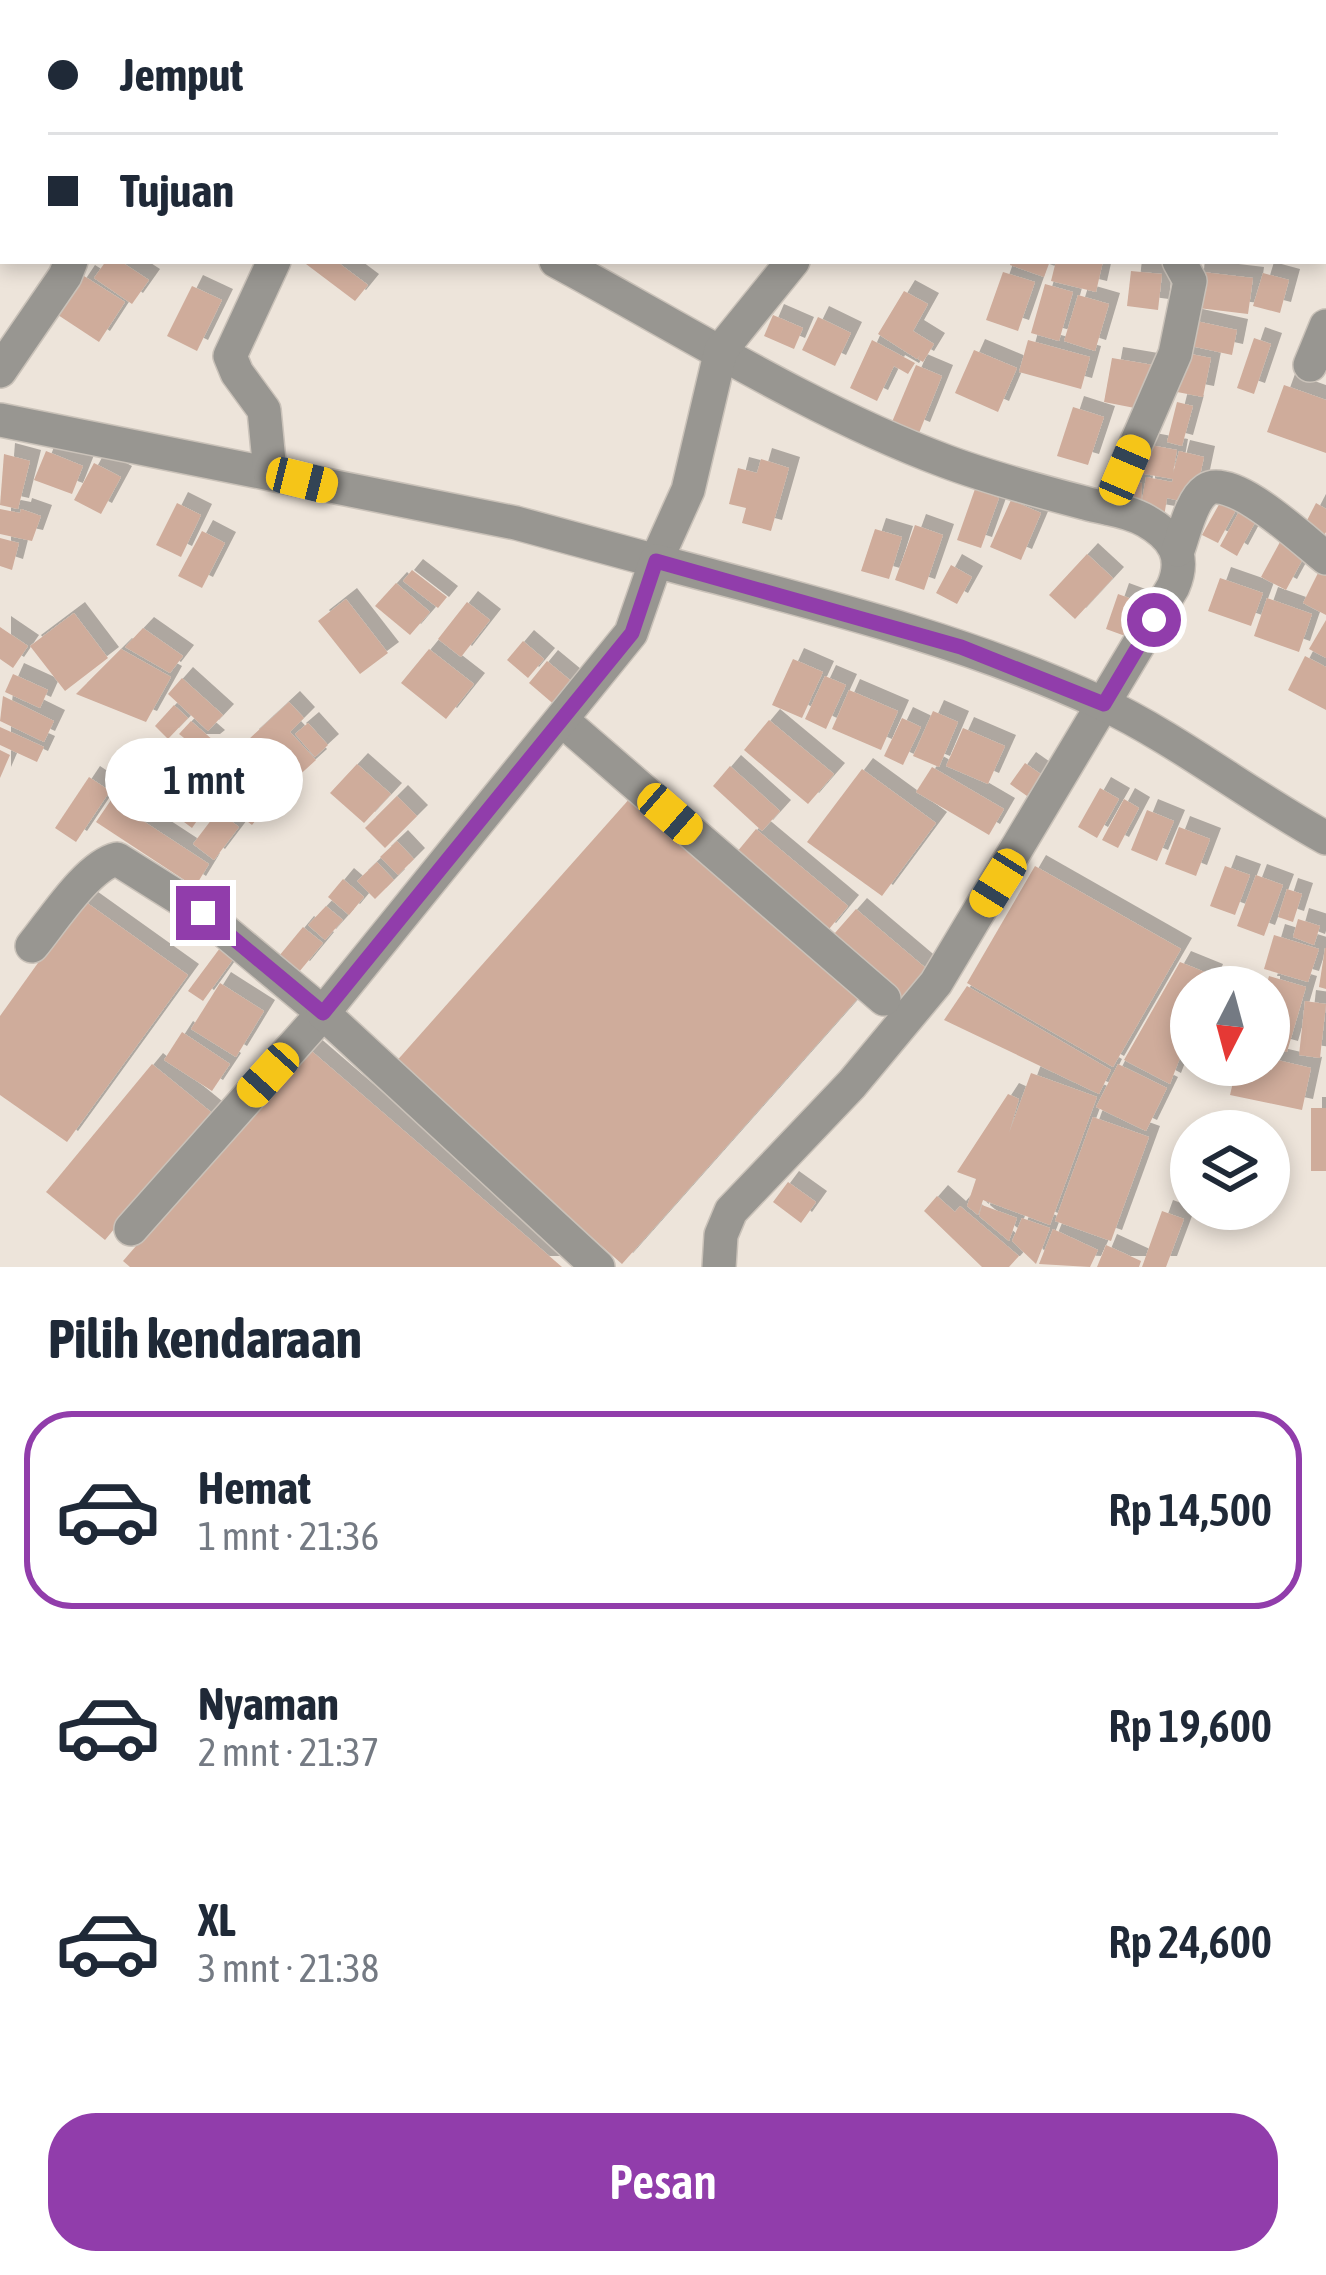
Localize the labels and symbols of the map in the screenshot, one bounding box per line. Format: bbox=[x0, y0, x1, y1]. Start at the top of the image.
car bbox=[1094, 430, 1156, 510]
car bbox=[263, 454, 341, 506]
route start bbox=[1127, 593, 1181, 647]
callout: 1 mnt bbox=[104, 739, 302, 823]
car bbox=[631, 777, 709, 851]
car bbox=[964, 843, 1032, 923]
route end bbox=[176, 886, 230, 940]
north arrow bbox=[1170, 966, 1290, 1086]
car bbox=[231, 1036, 305, 1114]

